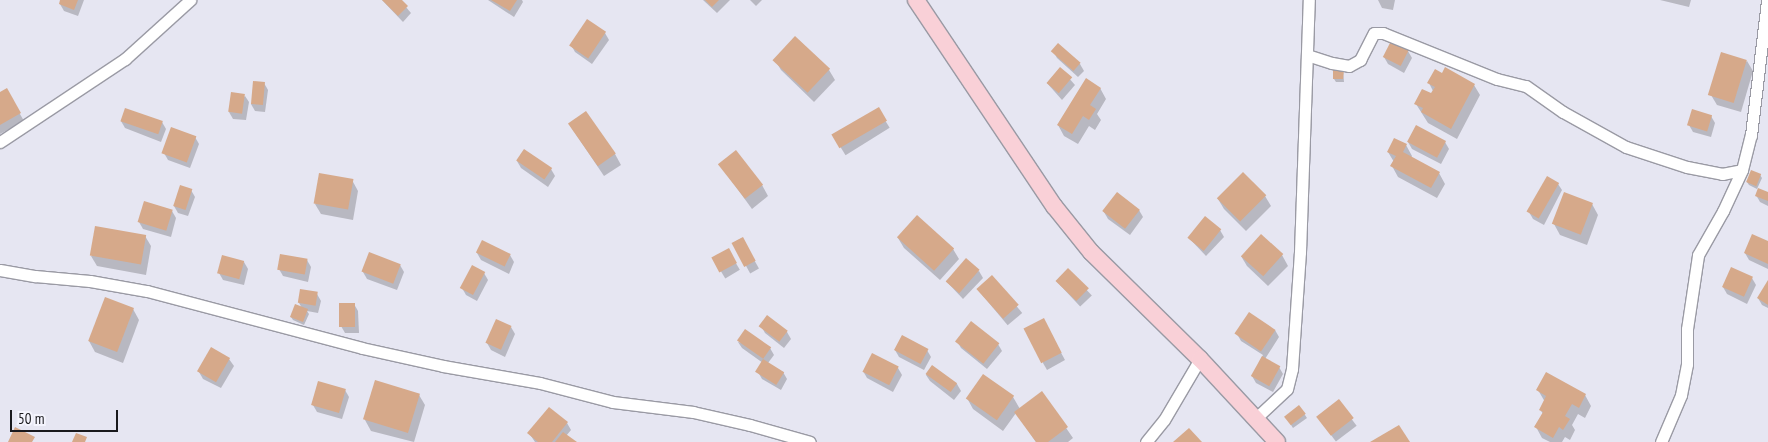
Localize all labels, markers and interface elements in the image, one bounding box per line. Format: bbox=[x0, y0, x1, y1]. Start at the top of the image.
scale bar bbox=[12, 400, 120, 432]
text: 50 m bbox=[18, 409, 44, 428]

